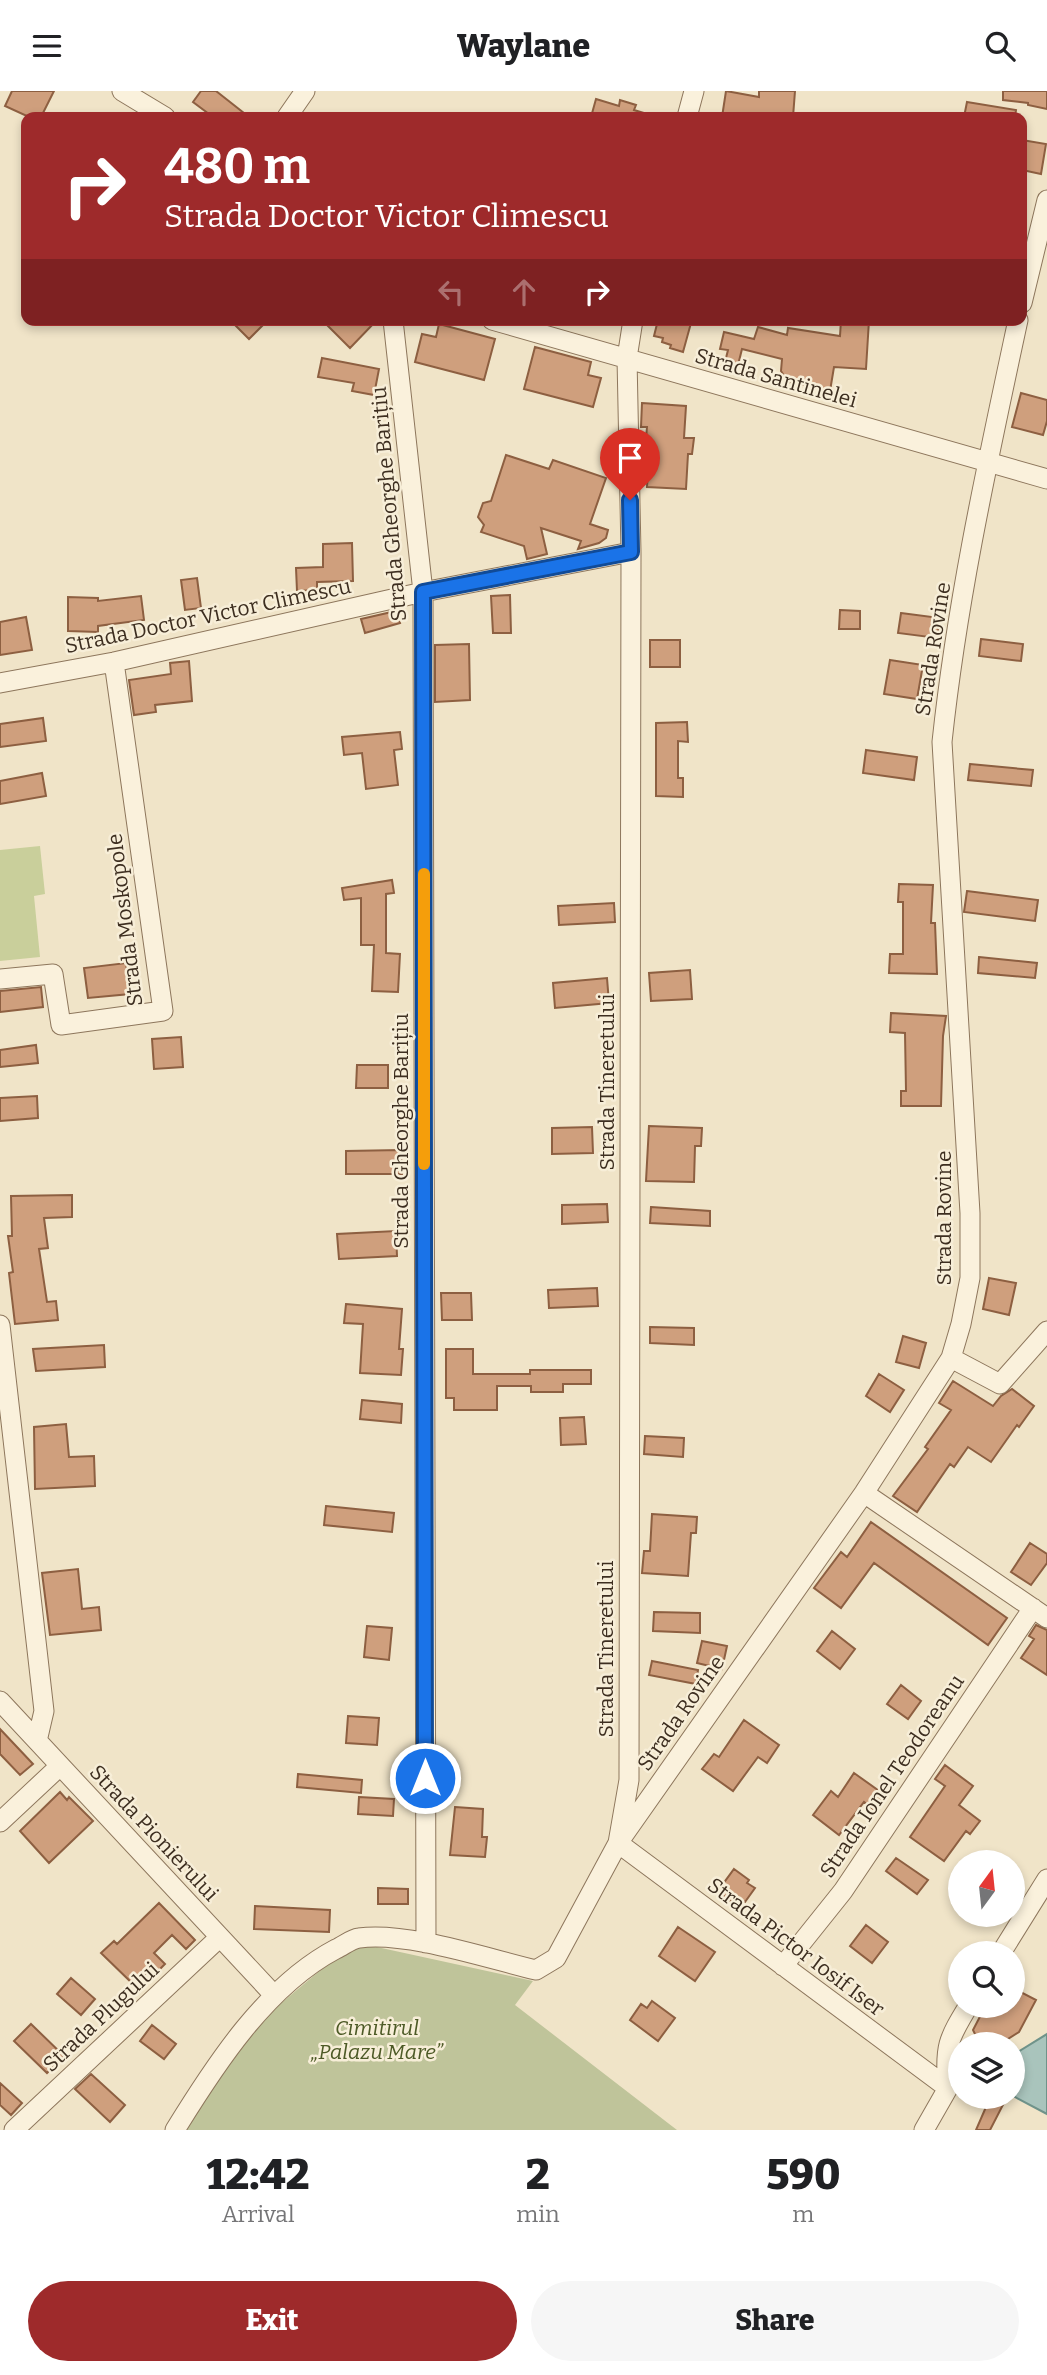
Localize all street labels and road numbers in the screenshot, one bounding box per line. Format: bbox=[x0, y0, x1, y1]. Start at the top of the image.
street label: Strada Santinelei bbox=[692, 342, 860, 414]
street label: Strada Gheorghe Barițiu bbox=[366, 386, 412, 622]
street label: Strada Doctor Victor Climescu bbox=[63, 573, 353, 659]
street label: Strada Rovine bbox=[910, 580, 956, 718]
street label: Strada Moskopole bbox=[102, 832, 148, 1008]
street label: Strada Tineretului bbox=[594, 994, 620, 1170]
street label: Strada Gheorghe Barițiu bbox=[388, 1013, 414, 1249]
street label: Strada Rovine bbox=[931, 1151, 957, 1285]
street label: Strada Tineretului bbox=[593, 1561, 619, 1737]
street label: Strada Rovine bbox=[632, 1650, 730, 1776]
street label: Strada Ionel Teodoreanu bbox=[814, 1669, 970, 1883]
street label: Strada Pionierului bbox=[84, 1759, 224, 1907]
street label: Strada Pictor Iosif Iser bbox=[702, 1872, 890, 2022]
street label: Strada Plugului bbox=[38, 1957, 164, 2077]

